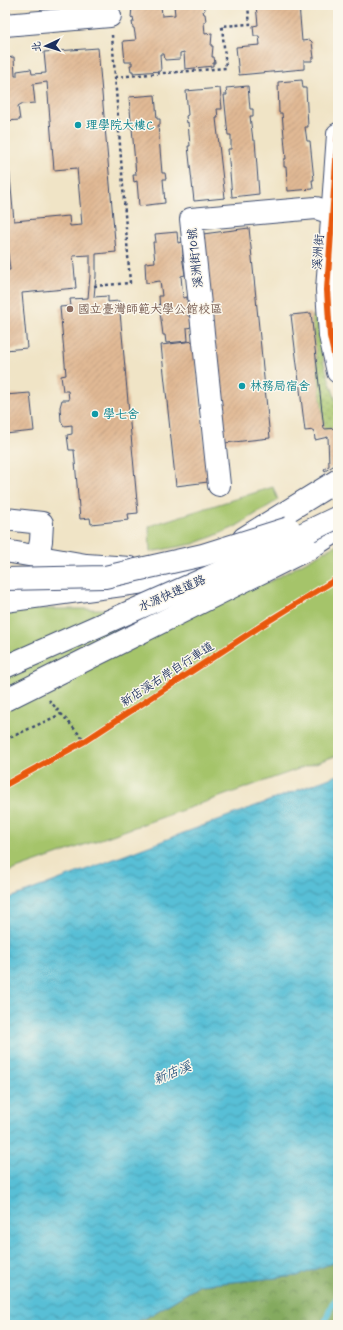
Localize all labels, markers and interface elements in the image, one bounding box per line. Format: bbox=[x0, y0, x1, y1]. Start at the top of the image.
north arrow bbox=[26, 26, 66, 66]
text: 北 bbox=[30, 41, 44, 53]
place label: 理學院大樓C bbox=[86, 118, 155, 134]
marker: 理學院大樓C bbox=[73, 120, 83, 130]
street label: 溪洲街10號 bbox=[185, 227, 207, 289]
street label: 溪洲街 bbox=[310, 234, 328, 271]
place label: 國立臺灣師範大學公館校區 bbox=[78, 302, 222, 318]
marker: 國立臺灣師範大學公館校區 bbox=[65, 304, 75, 314]
place label: 林務局宿舍 bbox=[250, 379, 310, 395]
marker: 林務局宿舍 bbox=[237, 381, 247, 391]
place label: 學七舍 bbox=[103, 407, 139, 423]
marker: 學七舍 bbox=[90, 409, 100, 419]
street label: 水源快速道路 bbox=[136, 572, 209, 616]
street label: 新店溪右岸自行車道 bbox=[118, 639, 217, 711]
water label: 新店溪 bbox=[151, 1058, 195, 1089]

